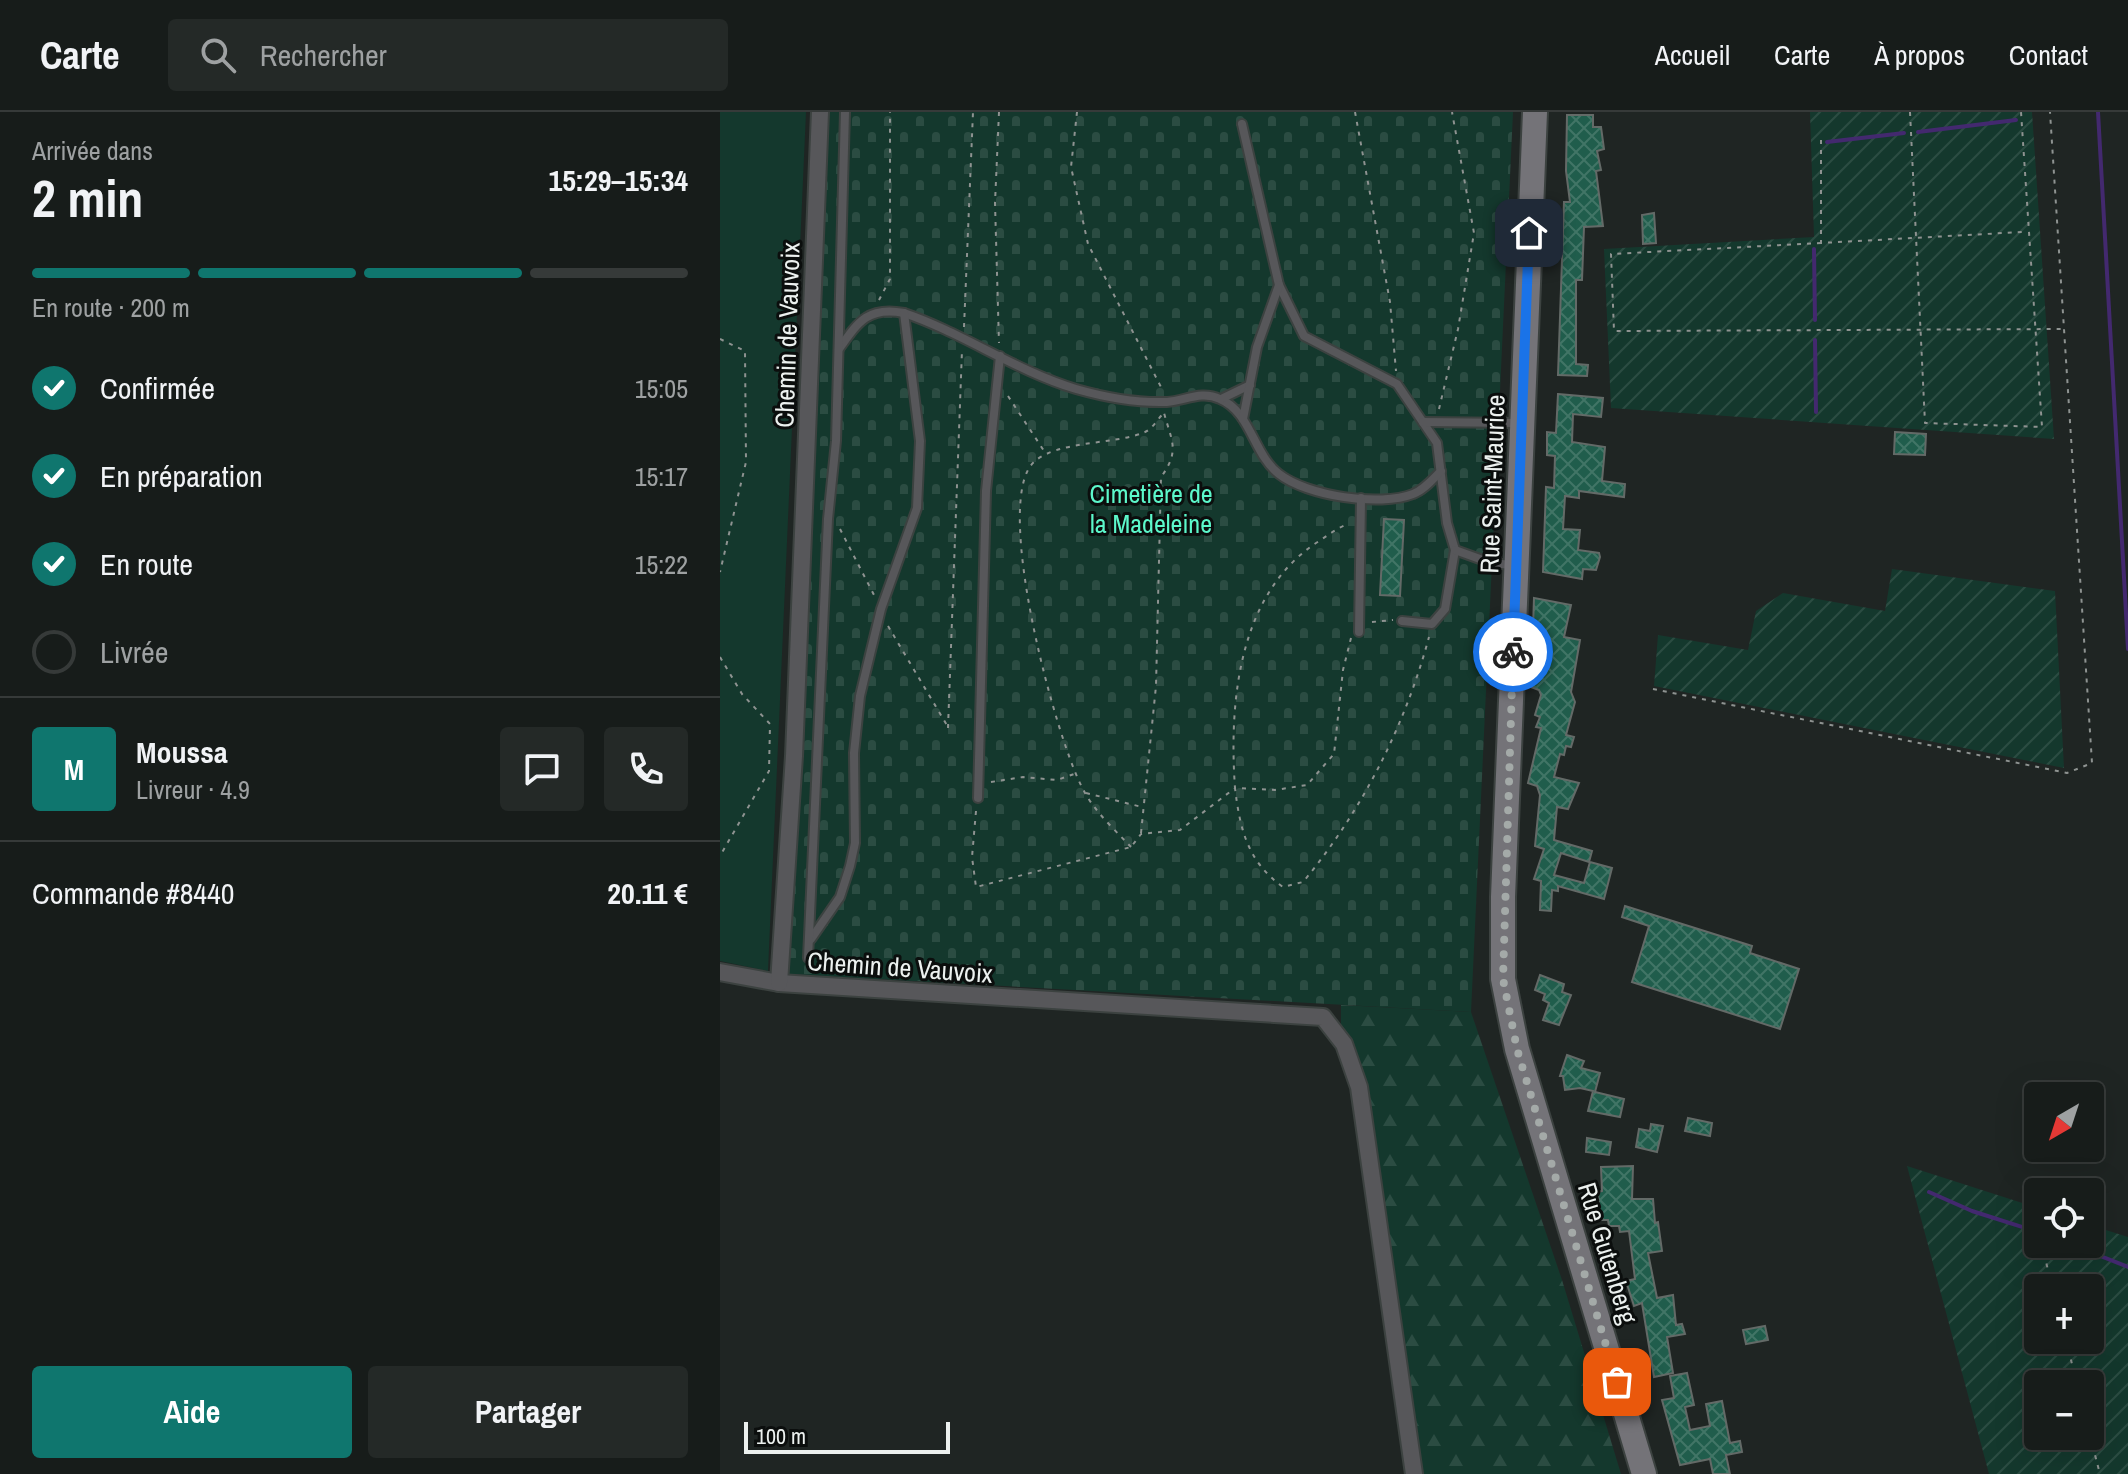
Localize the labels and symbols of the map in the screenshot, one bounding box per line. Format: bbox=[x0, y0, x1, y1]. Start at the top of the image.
pin bbox=[1495, 199, 1563, 267]
street label: Chemin de Vauvoix bbox=[766, 241, 808, 428]
street label: Rue Saint-Maurice bbox=[1471, 394, 1513, 574]
park label: Cimetière de la Madeleine bbox=[1089, 476, 1213, 541]
courier bbox=[1473, 612, 1553, 692]
street label: Chemin de Vauvoix bbox=[806, 943, 994, 991]
north arrow bbox=[2024, 1082, 2104, 1162]
street label: Rue Gutenberg bbox=[1570, 1178, 1646, 1328]
pin bbox=[1583, 1348, 1651, 1416]
scale bar bbox=[744, 1418, 950, 1454]

